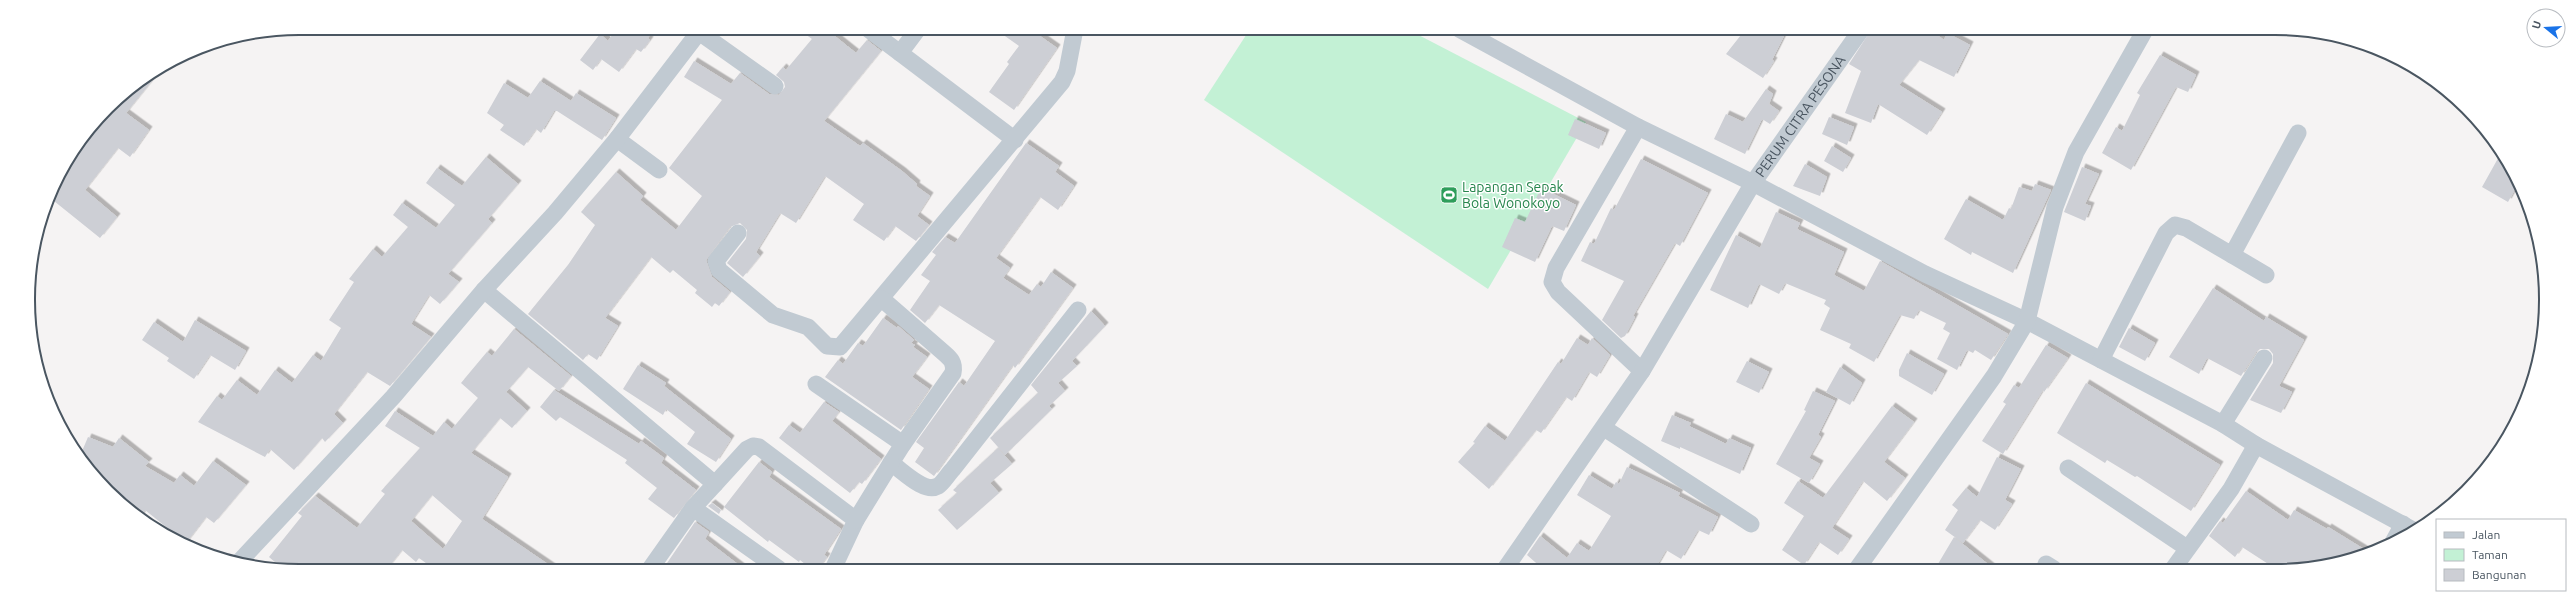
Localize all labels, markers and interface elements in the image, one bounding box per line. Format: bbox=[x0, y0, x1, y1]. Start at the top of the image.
north arrow bbox=[2526, 8, 2566, 48]
text: U bbox=[2530, 19, 2543, 30]
street label: PERUM CITRA PESONA bbox=[1752, 52, 1849, 180]
place label: Lapangan Sepak Bola Wonokoyo bbox=[1462, 179, 1564, 211]
sports icon: Lapangan Sepak Bola Wonokoyo bbox=[1439, 185, 1459, 205]
legend bbox=[2436, 519, 2566, 591]
text: Jalan bbox=[2472, 528, 2500, 541]
text: Taman bbox=[2472, 548, 2508, 561]
text: Bangunan bbox=[2472, 568, 2526, 581]

